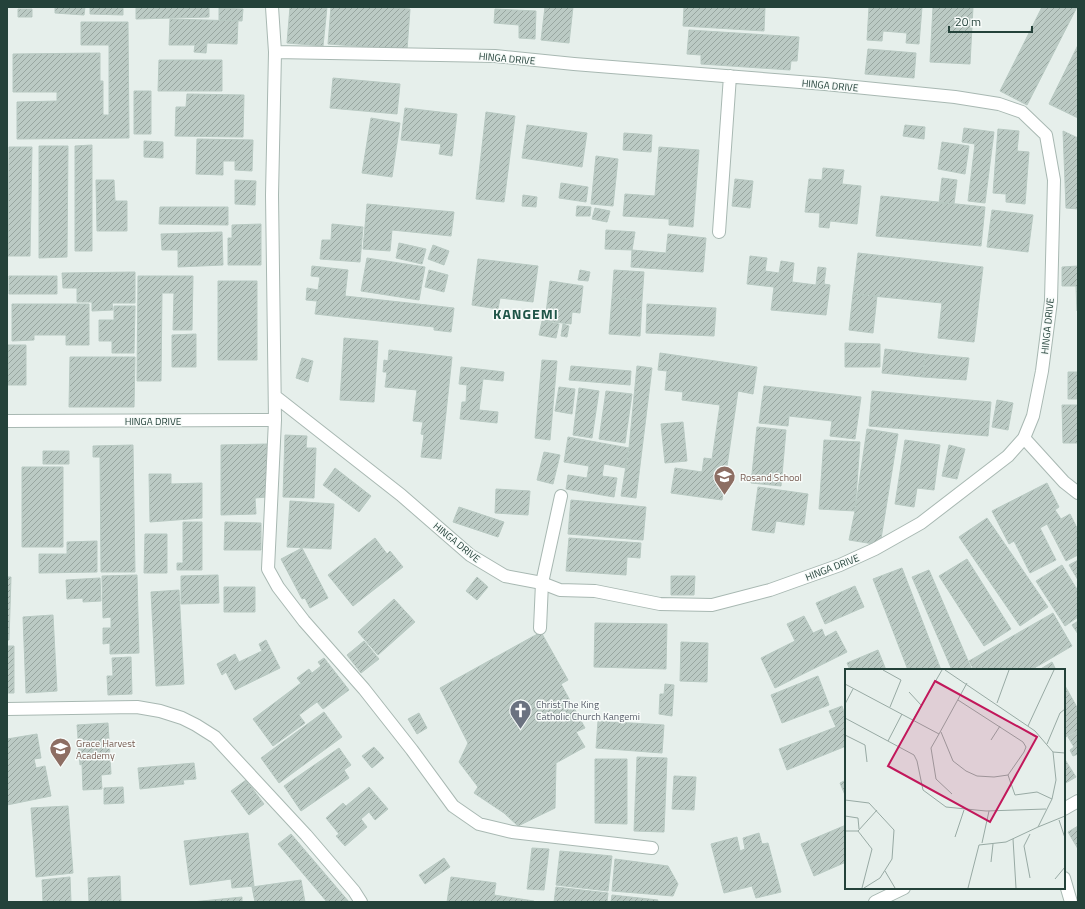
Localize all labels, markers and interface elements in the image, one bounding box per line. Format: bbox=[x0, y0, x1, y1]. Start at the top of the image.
scale bar bbox=[949, 8, 1032, 34]
text: 20 m bbox=[955, 12, 981, 31]
street label: HINGA DRIVE bbox=[478, 49, 536, 68]
street label: HINGA DRIVE bbox=[801, 76, 859, 95]
street label: HINGA DRIVE bbox=[1037, 297, 1058, 355]
district label: KANGEMI bbox=[493, 303, 559, 324]
street label: HINGA DRIVE bbox=[125, 414, 182, 429]
school or university icon: Rosand School bbox=[711, 464, 737, 497]
place label: Rosand School bbox=[740, 470, 802, 485]
street label: HINGA DRIVE bbox=[430, 519, 484, 566]
street label: HINGA DRIVE bbox=[803, 550, 862, 585]
inset map bbox=[845, 669, 1065, 889]
church icon: Christ The King Catholic Church Kangemi bbox=[508, 697, 534, 730]
place label: Christ The King Catholic Church Kangemi bbox=[536, 697, 640, 724]
school or university icon: Grace Harvest Academy bbox=[48, 736, 74, 769]
place label: Grace Harvest Academy bbox=[76, 736, 136, 763]

